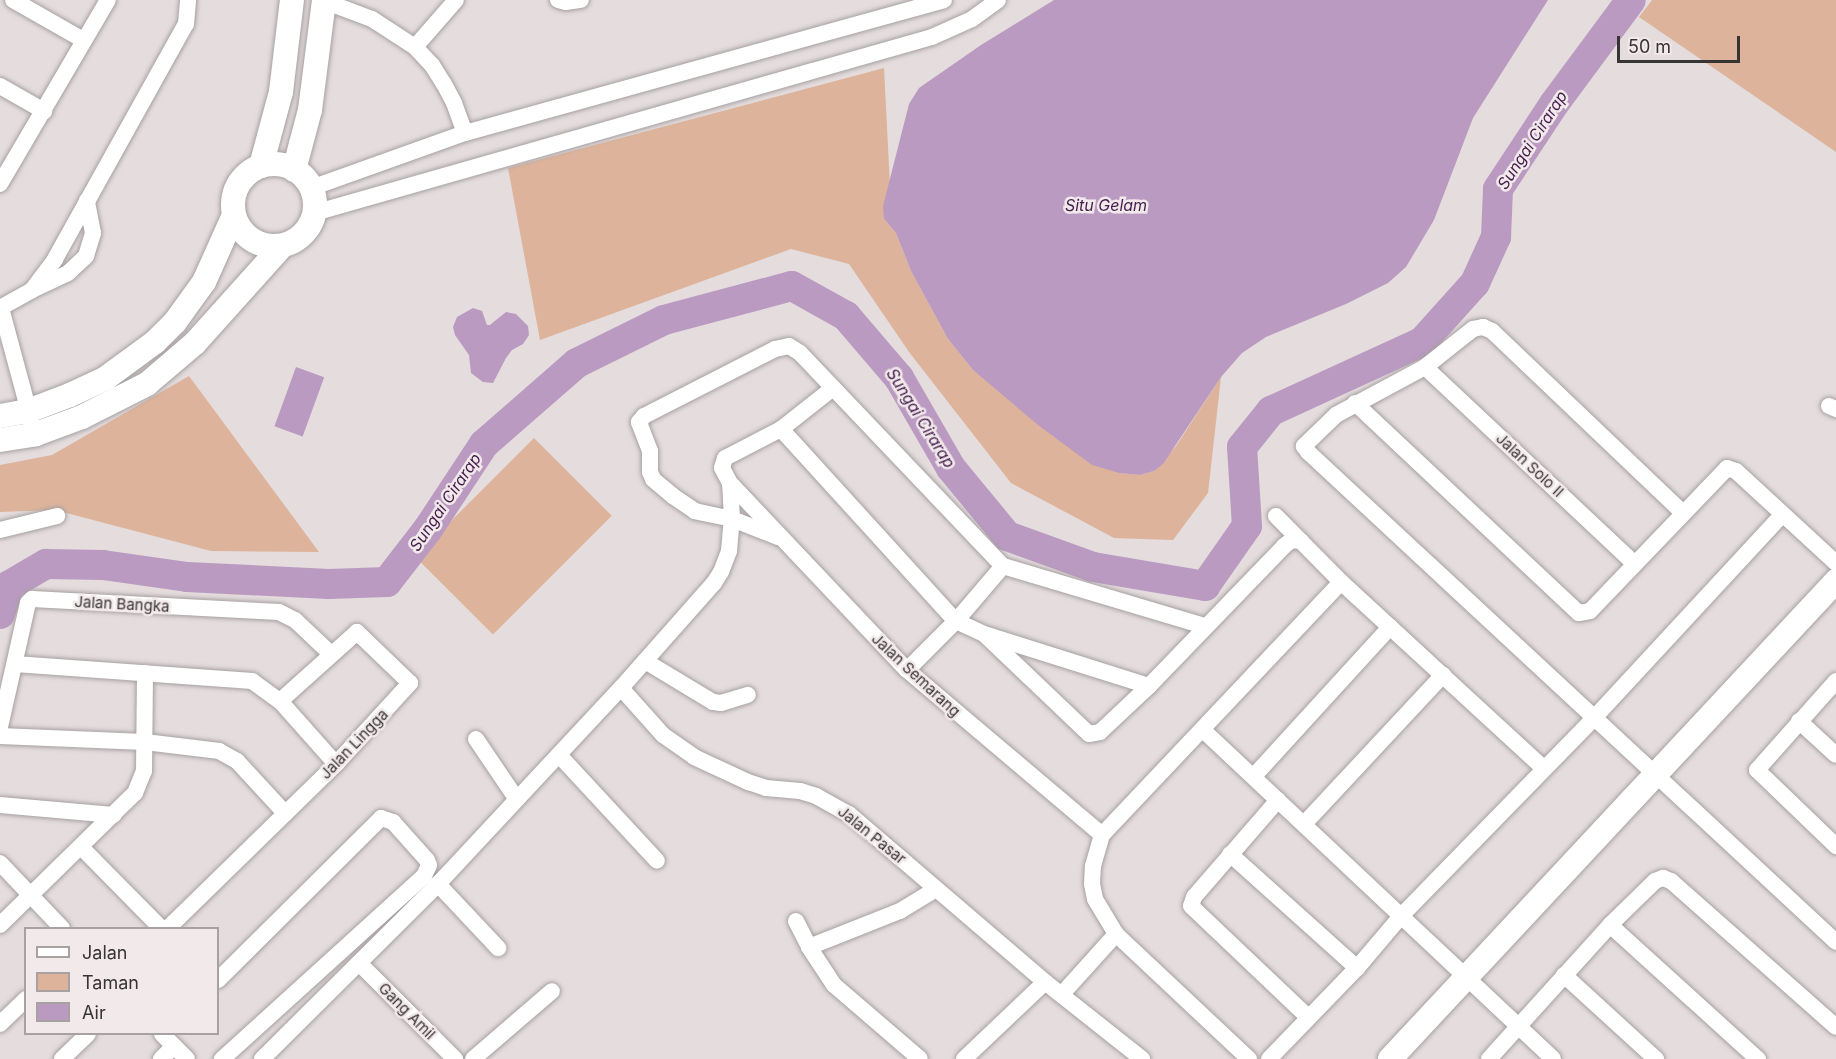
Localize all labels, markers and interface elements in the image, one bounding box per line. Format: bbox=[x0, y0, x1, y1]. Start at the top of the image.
scale bar bbox=[1620, 24, 1743, 62]
text: 50 m bbox=[1628, 36, 1671, 57]
water label: Sungai Cirarap bbox=[1493, 87, 1571, 193]
water label: Situ Gelam bbox=[1065, 195, 1147, 215]
water label: Sungai Cirarap bbox=[883, 365, 959, 471]
street label: Jalan Solo II bbox=[1493, 429, 1567, 501]
water label: Sungai Cirarap bbox=[405, 449, 485, 555]
street label: Jalan Bangka bbox=[74, 593, 170, 615]
street label: Jalan Semarang bbox=[868, 629, 964, 721]
street label: Jalan Lingga bbox=[316, 705, 392, 783]
street label: Jalan Pasar bbox=[834, 802, 910, 868]
legend bbox=[24, 927, 219, 1035]
text: Jalan bbox=[82, 942, 127, 963]
text: Taman bbox=[82, 972, 139, 993]
street label: Gang Amil bbox=[375, 979, 439, 1043]
text: Air bbox=[82, 1002, 106, 1023]

